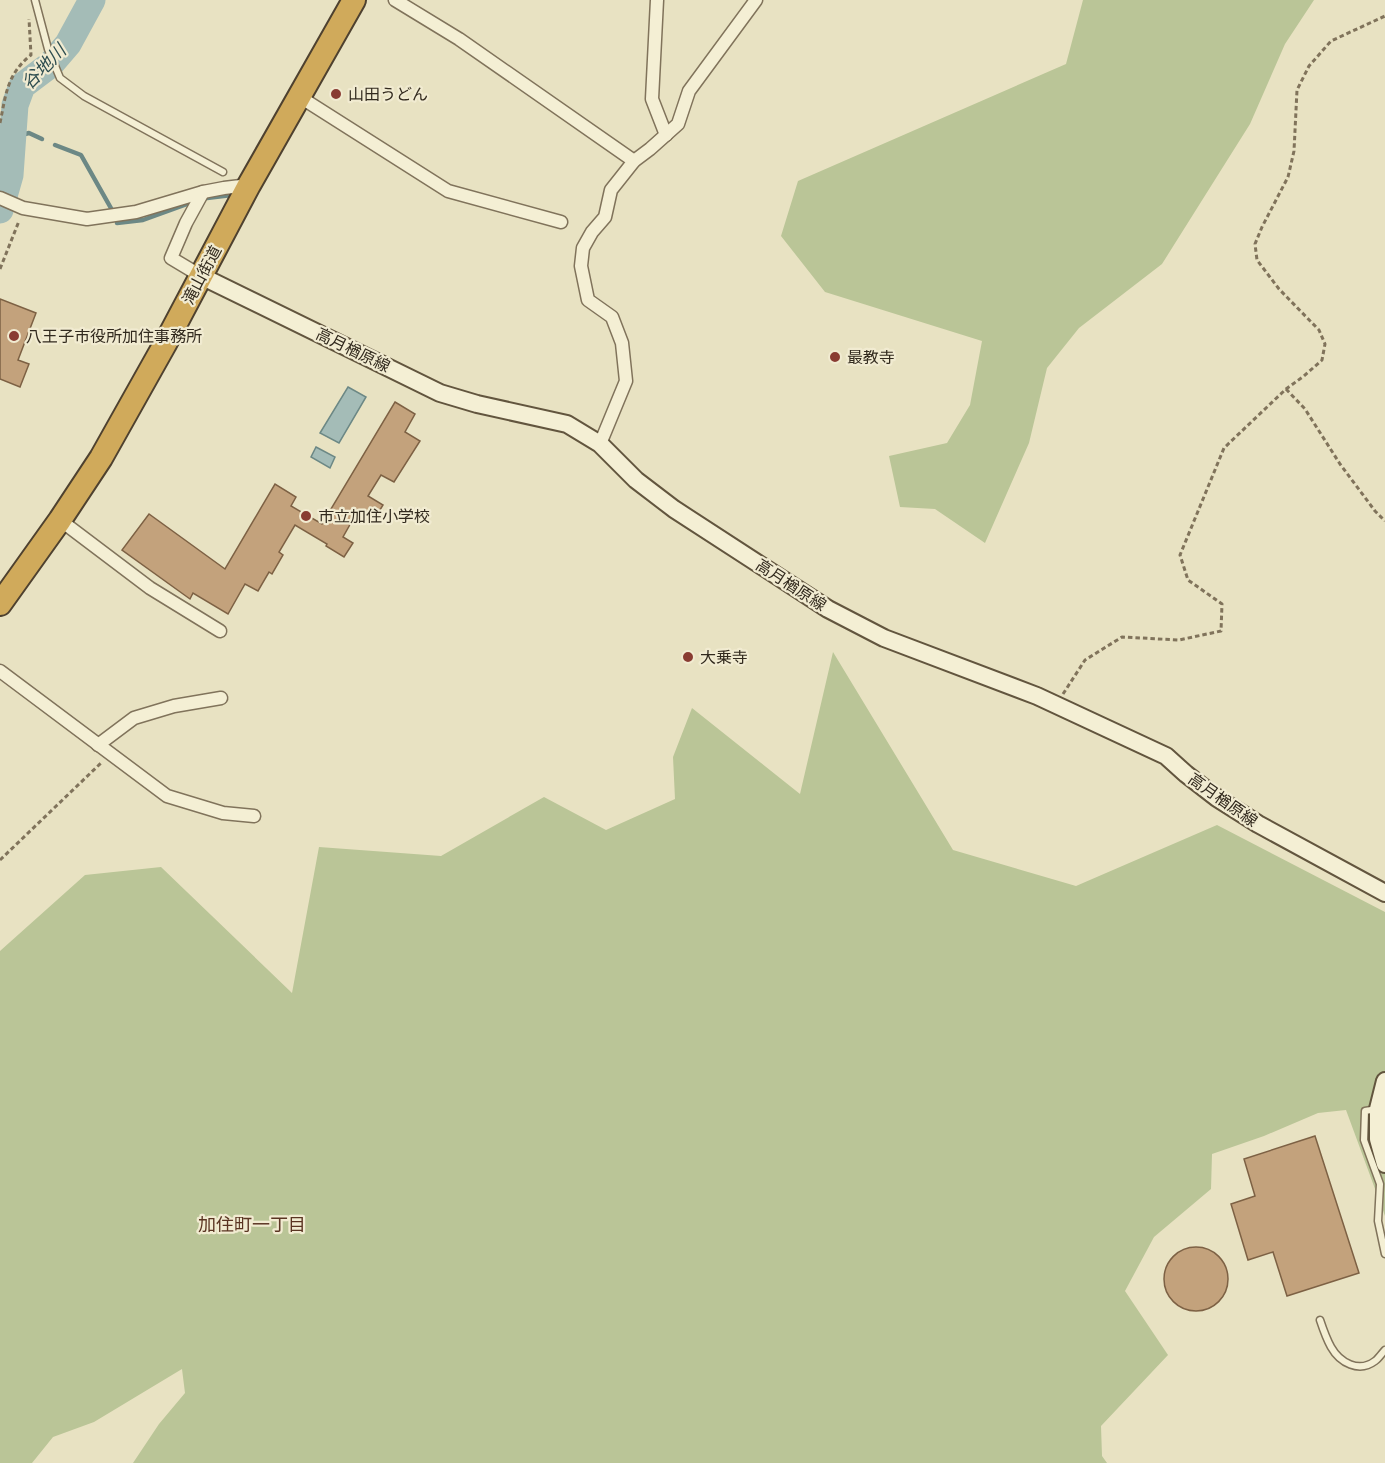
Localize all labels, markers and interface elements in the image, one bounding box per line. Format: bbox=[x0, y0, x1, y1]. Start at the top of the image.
water label: 谷地川 bbox=[18, 39, 71, 93]
place label: 山田うどん bbox=[348, 86, 428, 103]
marker: 山田うどん bbox=[329, 87, 343, 101]
street label: 滝山街道 bbox=[179, 243, 225, 307]
street label: 高月楢原線 bbox=[313, 325, 393, 375]
place label: 八王子市役所加住事務所 bbox=[26, 328, 202, 345]
marker: 八王子市役所加住事務所 bbox=[7, 329, 21, 343]
place label: 最教寺 bbox=[847, 349, 895, 366]
marker: 最教寺 bbox=[828, 350, 842, 364]
place label: 市立加住小学校 bbox=[318, 508, 430, 525]
marker: 市立加住小学校 bbox=[299, 509, 313, 523]
street label: 高月楢原線 bbox=[753, 556, 829, 614]
place label: 大乗寺 bbox=[700, 649, 748, 666]
marker: 大乗寺 bbox=[681, 650, 695, 664]
street label: 高月楢原線 bbox=[1185, 770, 1261, 830]
district label: 加住町一丁目 bbox=[198, 1215, 306, 1235]

